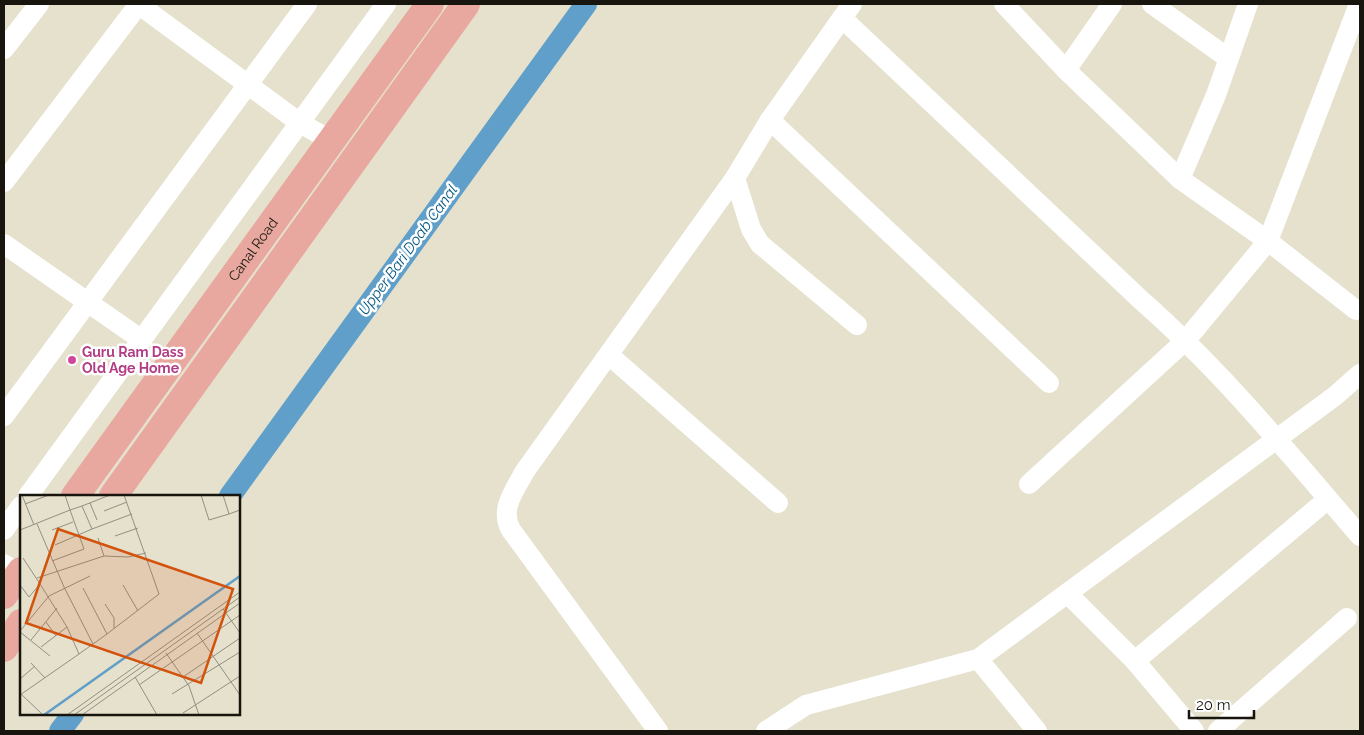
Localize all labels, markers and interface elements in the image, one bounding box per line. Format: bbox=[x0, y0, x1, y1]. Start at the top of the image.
water label: Upper Bari Doab Canal bbox=[355, 181, 461, 319]
street label: Canal Road bbox=[225, 215, 281, 284]
place label: Guru Ram Dass Old Age Home bbox=[82, 344, 184, 376]
marker: Guru Ram Dass Old Age Home bbox=[66, 354, 78, 366]
inset map bbox=[20, 495, 240, 715]
scale bar bbox=[1189, 688, 1254, 720]
text: 20 m bbox=[1196, 696, 1231, 714]

